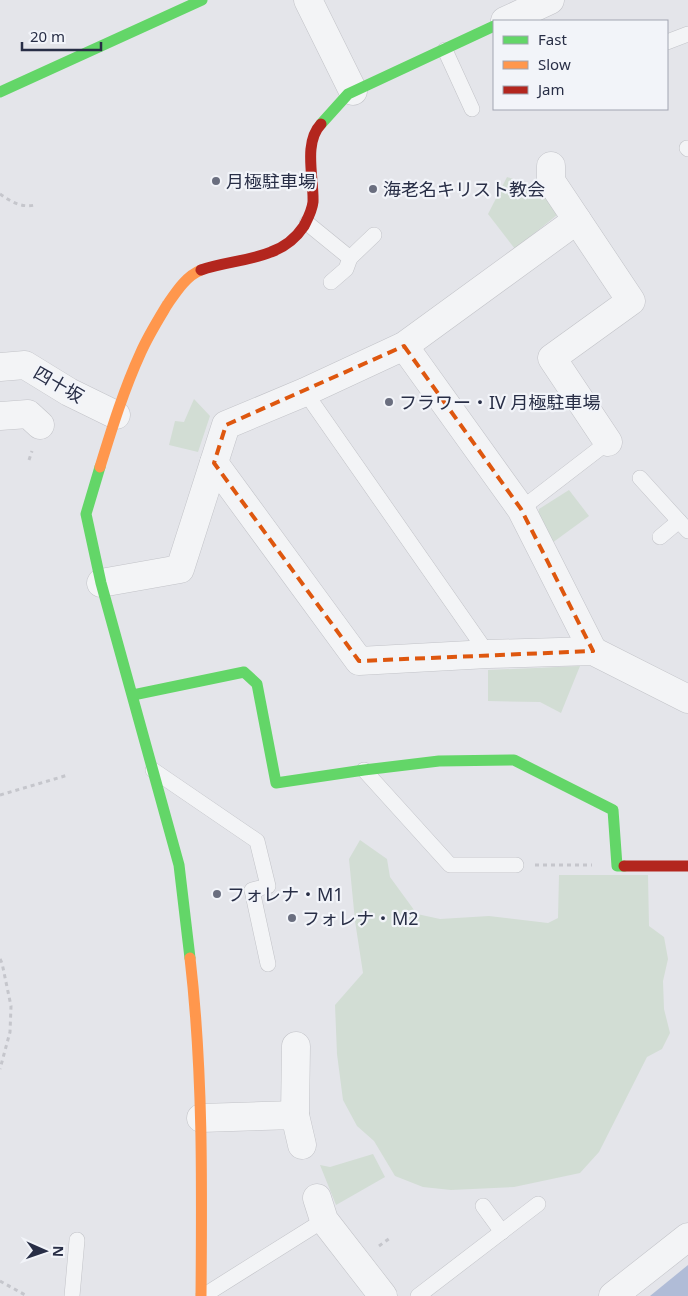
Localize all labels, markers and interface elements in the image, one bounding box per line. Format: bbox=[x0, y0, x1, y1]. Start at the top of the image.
scale bar bbox=[22, 20, 101, 52]
legend bbox=[493, 20, 668, 110]
text: 20 m bbox=[30, 26, 65, 46]
text: Fast bbox=[538, 29, 567, 49]
text: Slow bbox=[538, 54, 571, 74]
text: Jam bbox=[536, 79, 565, 99]
place label: 月極駐車場 bbox=[226, 169, 316, 193]
marker: 月極駐車場 bbox=[210, 175, 222, 187]
place label: 海老名キリスト教会 bbox=[383, 177, 545, 201]
marker: 海老名キリスト教会 bbox=[367, 183, 379, 195]
street label: 四十坂 bbox=[30, 360, 88, 408]
place label: フラワー・IV 月極駐車場 bbox=[399, 390, 601, 414]
marker: フラワー・IV 月極駐車場 bbox=[383, 396, 395, 408]
place label: フォレナ・M1 bbox=[227, 882, 344, 906]
marker: フォレナ・M1 bbox=[211, 888, 223, 900]
place label: フォレナ・M2 bbox=[302, 906, 419, 930]
marker: フォレナ・M2 bbox=[286, 912, 298, 924]
north arrow bbox=[20, 1226, 70, 1276]
text: N bbox=[49, 1245, 68, 1257]

